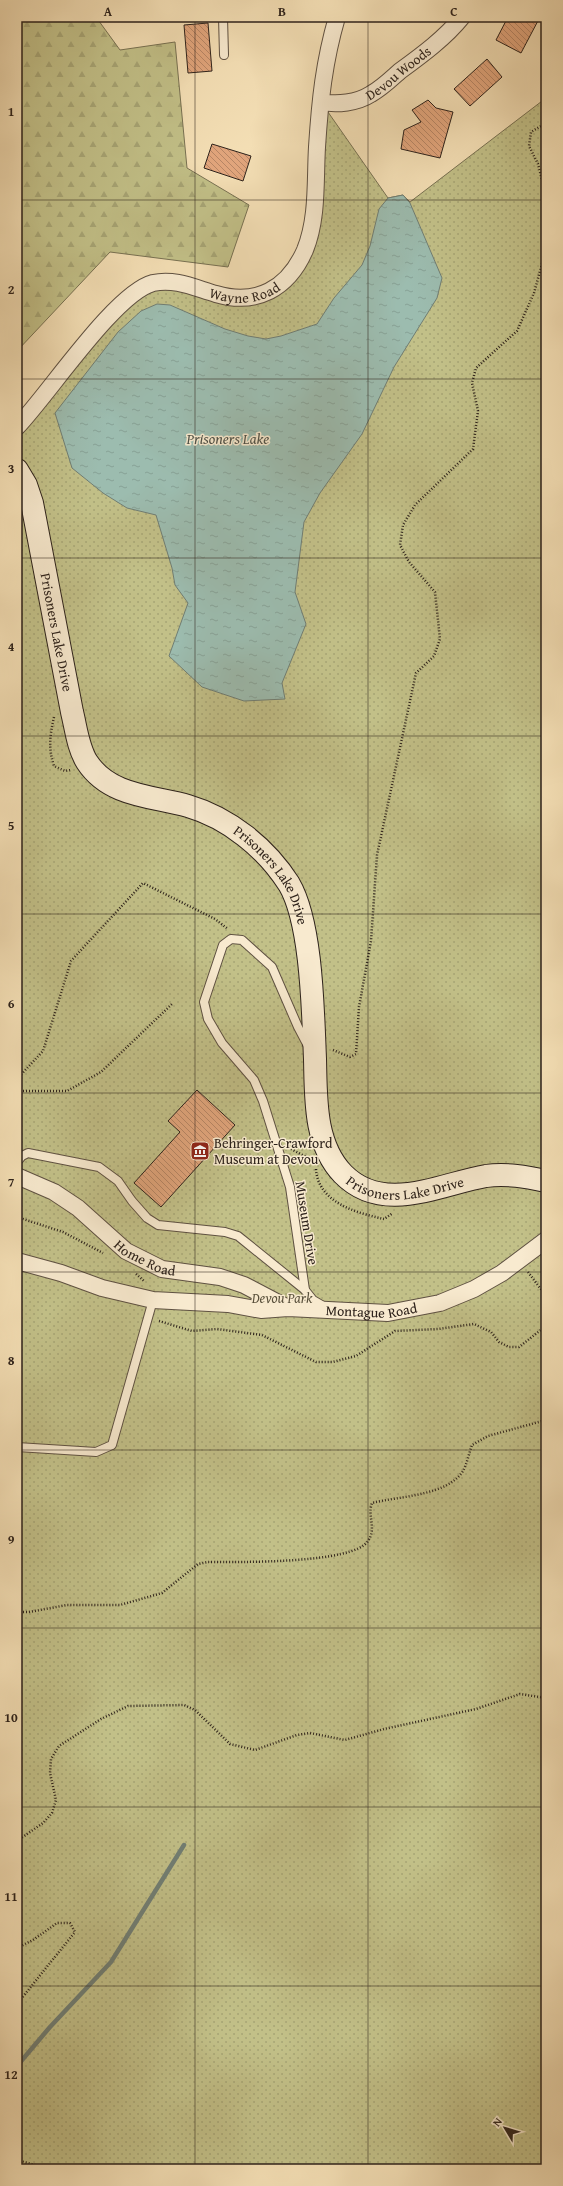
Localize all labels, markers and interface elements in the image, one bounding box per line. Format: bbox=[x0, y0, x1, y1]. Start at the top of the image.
text: A bbox=[104, 2, 113, 21]
text: B bbox=[278, 2, 286, 21]
text: C bbox=[450, 2, 458, 21]
street label: Devou Woods bbox=[362, 41, 435, 105]
text: 1 bbox=[8, 102, 14, 121]
street label: Wayne Road bbox=[207, 277, 284, 308]
text: 2 bbox=[8, 280, 15, 299]
water label: Prisoners Lake bbox=[186, 428, 269, 449]
text: 3 bbox=[8, 459, 14, 478]
street label: Prisoners Lake Drive bbox=[36, 571, 78, 694]
text: 4 bbox=[8, 637, 15, 656]
text: 5 bbox=[8, 816, 15, 835]
street label: Prisoners Lake Drive bbox=[230, 821, 313, 927]
text: 6 bbox=[8, 994, 15, 1013]
place label: Behringer-Crawford Museum at Devou bbox=[214, 1133, 333, 1169]
museum icon: Behringer-Crawford Museum at Devou bbox=[189, 1140, 211, 1162]
street label: Prisoners Lake Drive bbox=[342, 1171, 466, 1205]
text: 7 bbox=[8, 1173, 15, 1192]
street label: Museum Drive bbox=[290, 1180, 324, 1267]
street label: Home Road bbox=[110, 1235, 177, 1281]
park label: Devou Park bbox=[251, 1288, 313, 1308]
street label: Montague Road bbox=[325, 1298, 419, 1323]
text: 8 bbox=[8, 1351, 15, 1370]
text: 9 bbox=[8, 1530, 15, 1549]
text: 10 bbox=[4, 1708, 18, 1727]
text: 11 bbox=[4, 1887, 18, 1906]
text: 12 bbox=[4, 2065, 18, 2084]
north arrow bbox=[485, 2108, 525, 2148]
text: N bbox=[489, 2114, 506, 2130]

